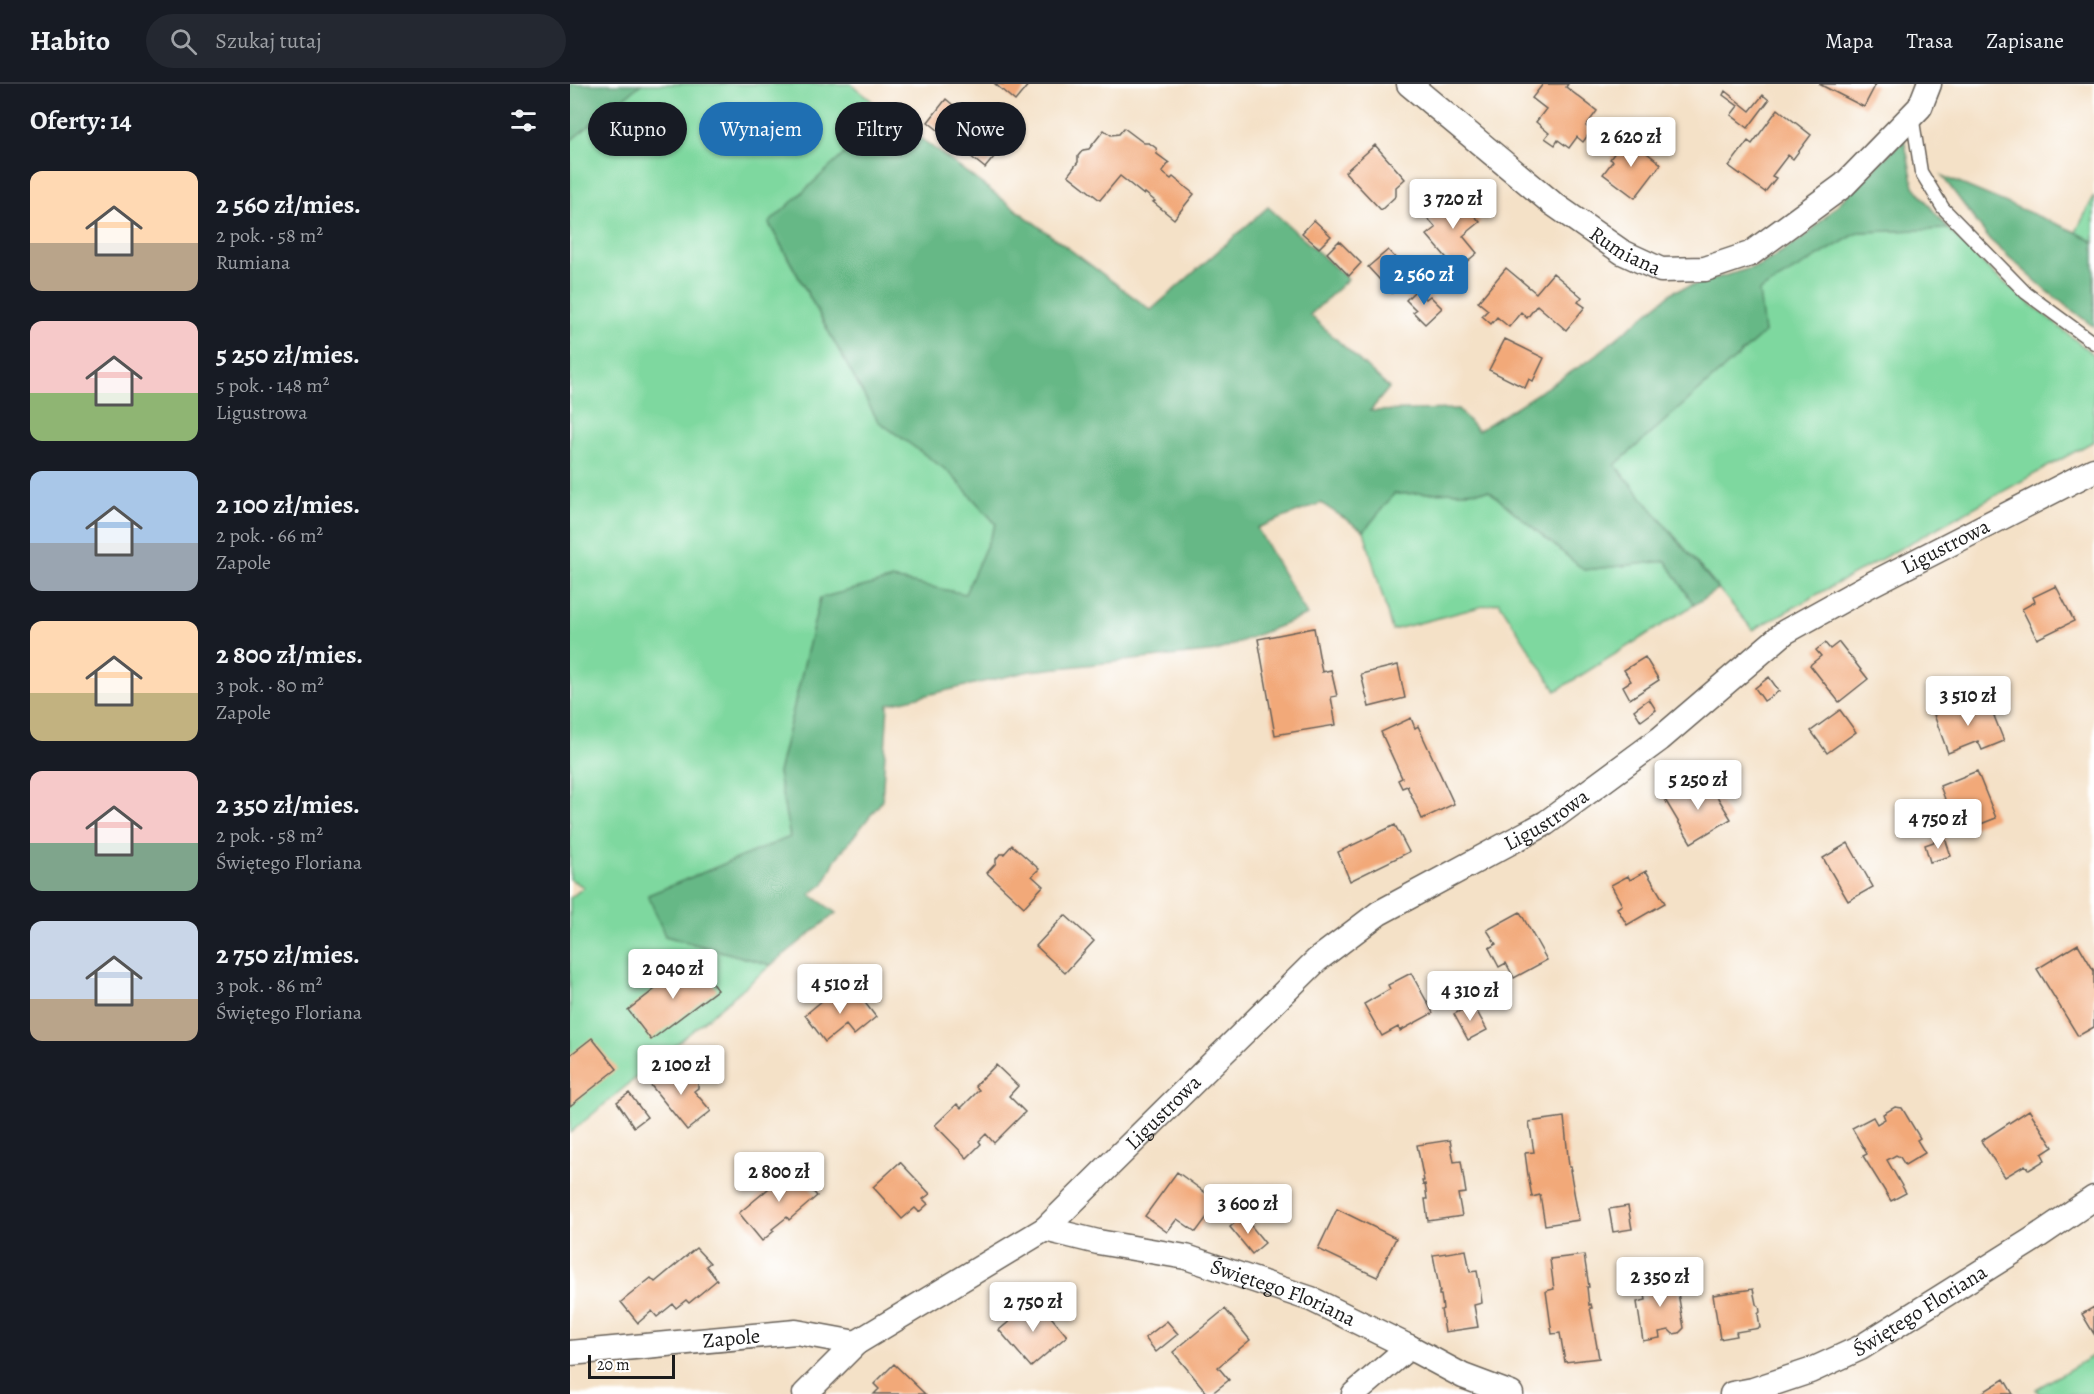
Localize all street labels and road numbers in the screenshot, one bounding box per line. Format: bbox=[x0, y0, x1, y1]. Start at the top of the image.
street label: Rumiana bbox=[1584, 220, 1666, 282]
street label: Ligustrowa bbox=[1896, 512, 1995, 581]
street label: Ligustrowa bbox=[1499, 782, 1595, 857]
street label: Ligustrowa bbox=[1119, 1068, 1207, 1156]
street label: Świętego Floriana bbox=[1207, 1252, 1361, 1333]
street label: Świętego Floriana bbox=[1848, 1258, 1992, 1363]
street label: Zapole bbox=[701, 1321, 761, 1355]

